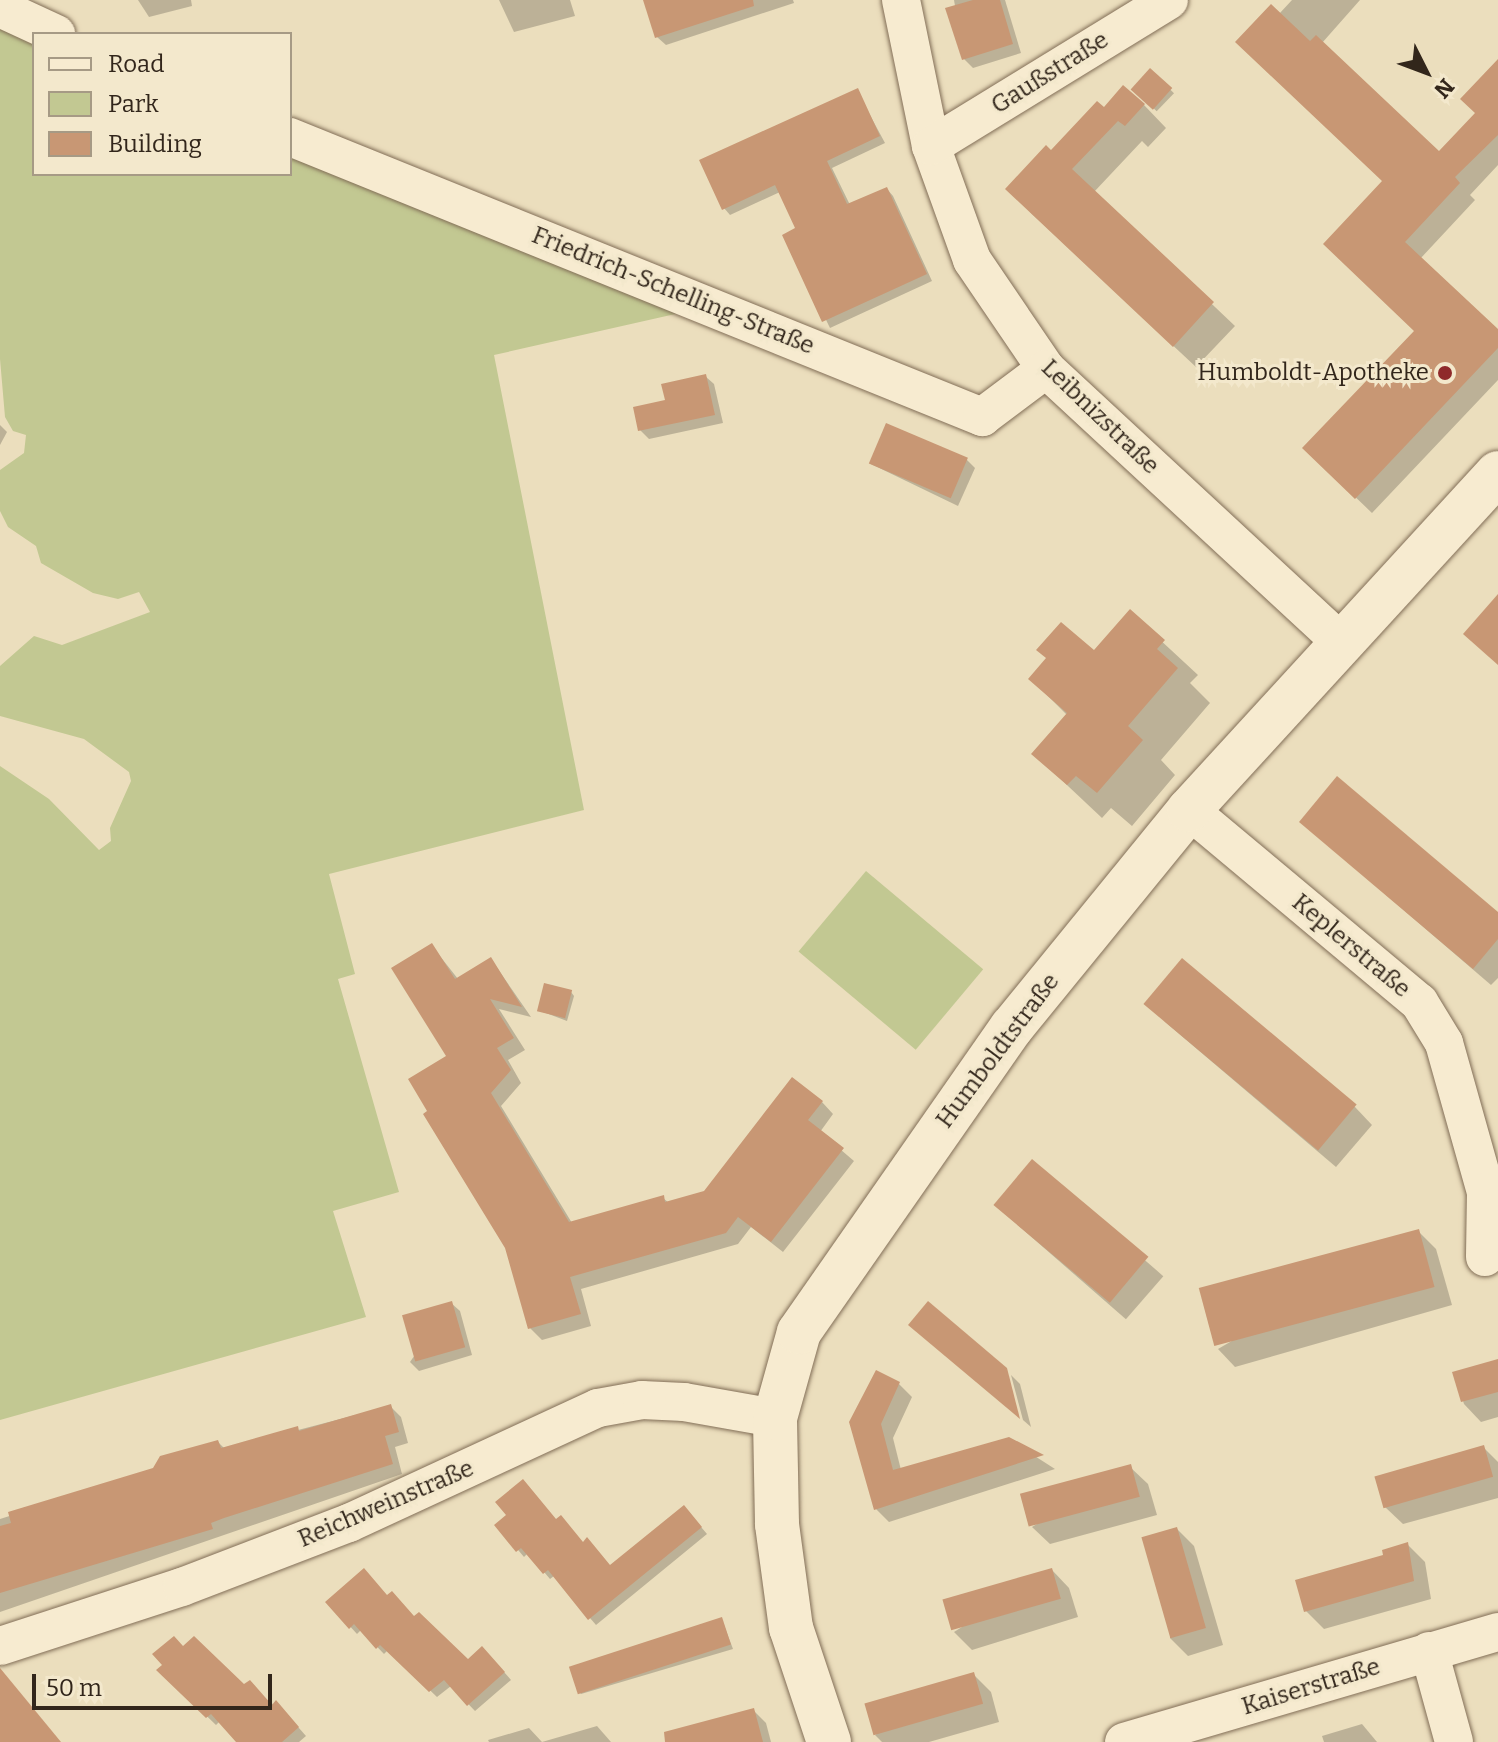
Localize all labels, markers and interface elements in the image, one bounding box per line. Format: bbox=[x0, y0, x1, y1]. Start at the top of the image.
street label: Gaußstraße bbox=[986, 26, 1114, 120]
legend bbox=[32, 32, 292, 176]
north arrow bbox=[1386, 32, 1466, 112]
text: Road bbox=[108, 50, 164, 78]
text: N bbox=[1428, 73, 1460, 104]
text: Park bbox=[108, 90, 159, 118]
text: Building bbox=[108, 130, 202, 158]
street label: Friedrich-Schelling-Straße bbox=[528, 221, 818, 361]
street label: Leibnizstraße bbox=[1035, 354, 1165, 480]
place label: Humboldt-Apotheke bbox=[1197, 359, 1429, 387]
marker: Humboldt-Apotheke bbox=[1436, 364, 1454, 382]
street label: Keplerstraße bbox=[1286, 888, 1416, 1004]
street label: Humboldtstraße bbox=[931, 968, 1065, 1134]
street label: Reichweinstraße bbox=[294, 1454, 478, 1554]
street label: Kaiserstraße bbox=[1239, 1652, 1383, 1722]
scale bar bbox=[36, 1658, 276, 1708]
text: 50 m bbox=[46, 1674, 102, 1702]

